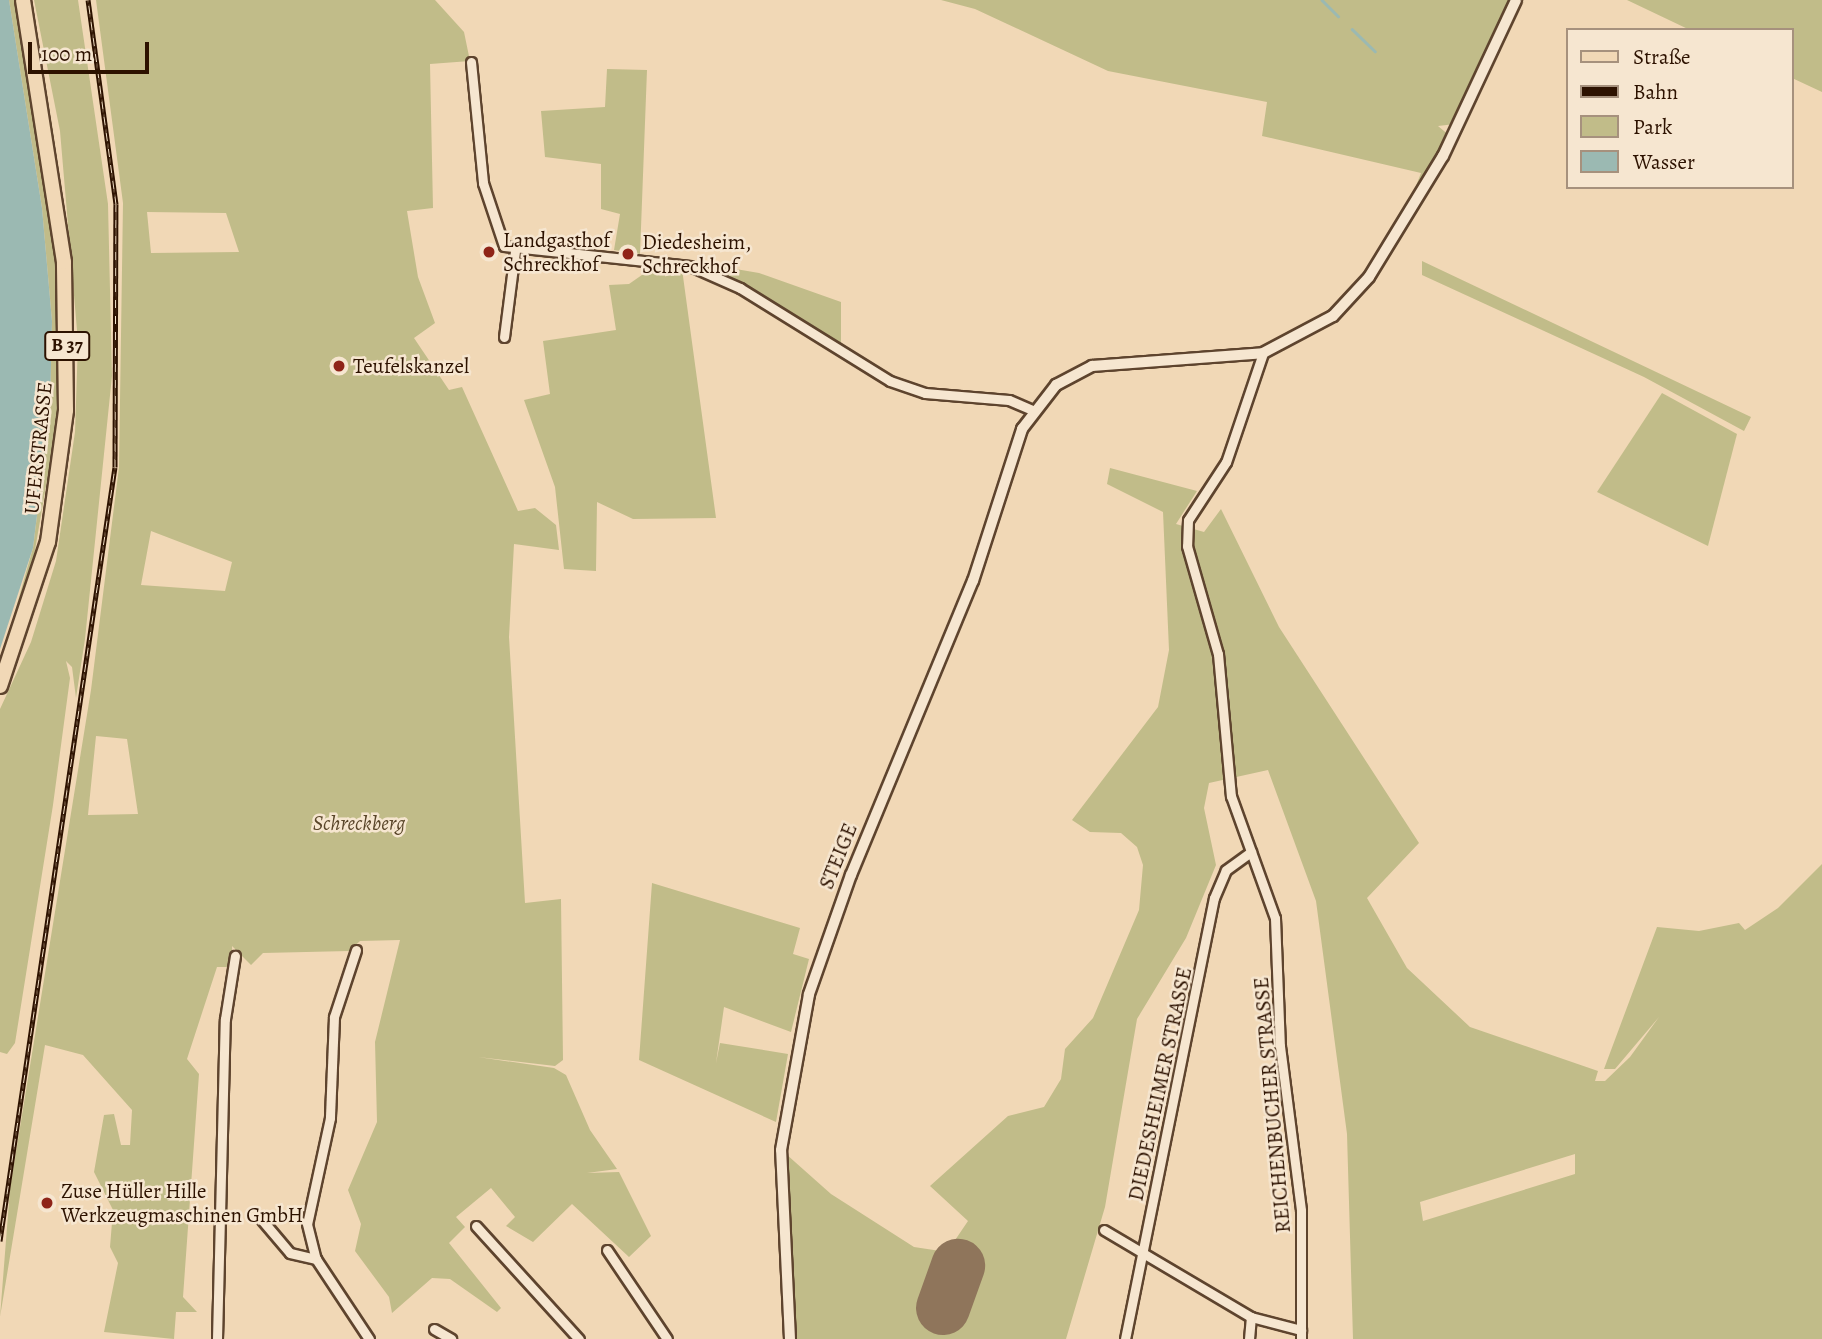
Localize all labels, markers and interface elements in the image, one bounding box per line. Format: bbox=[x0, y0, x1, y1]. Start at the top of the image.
scale bar bbox=[32, 28, 152, 72]
legend bbox=[1566, 28, 1794, 189]
text: 100 m bbox=[41, 40, 92, 68]
text: Straße bbox=[1633, 43, 1691, 71]
text: Bahn bbox=[1633, 78, 1678, 106]
text: Park bbox=[1633, 113, 1672, 141]
text: Wasser bbox=[1633, 148, 1695, 176]
place label: Landgasthof Schreckhof bbox=[503, 227, 610, 277]
place label: Diedesheim, Schreckhof bbox=[642, 229, 751, 279]
marker: Landgasthof Schreckhof bbox=[481, 244, 497, 260]
marker: Diedesheim, Schreckhof bbox=[620, 246, 636, 262]
road number: B 37 bbox=[42, 330, 92, 362]
place label: Teufelskanzel bbox=[353, 353, 469, 379]
marker: Teufelskanzel bbox=[331, 358, 347, 374]
street label: UFERSTRASSE bbox=[19, 381, 57, 515]
park label: Schreckberg bbox=[313, 810, 405, 836]
street label: STEIGE bbox=[813, 819, 863, 893]
street label: DIEDESHEIMER STRASSE bbox=[1123, 965, 1197, 1203]
street label: REICHENBUCHER STRASSE bbox=[1248, 976, 1296, 1234]
place label: Zuse Hüller Hille Werkzeugmaschinen GmbH bbox=[61, 1178, 303, 1228]
marker: Zuse Hüller Hille Werkzeugmaschinen GmbH bbox=[39, 1195, 55, 1211]

